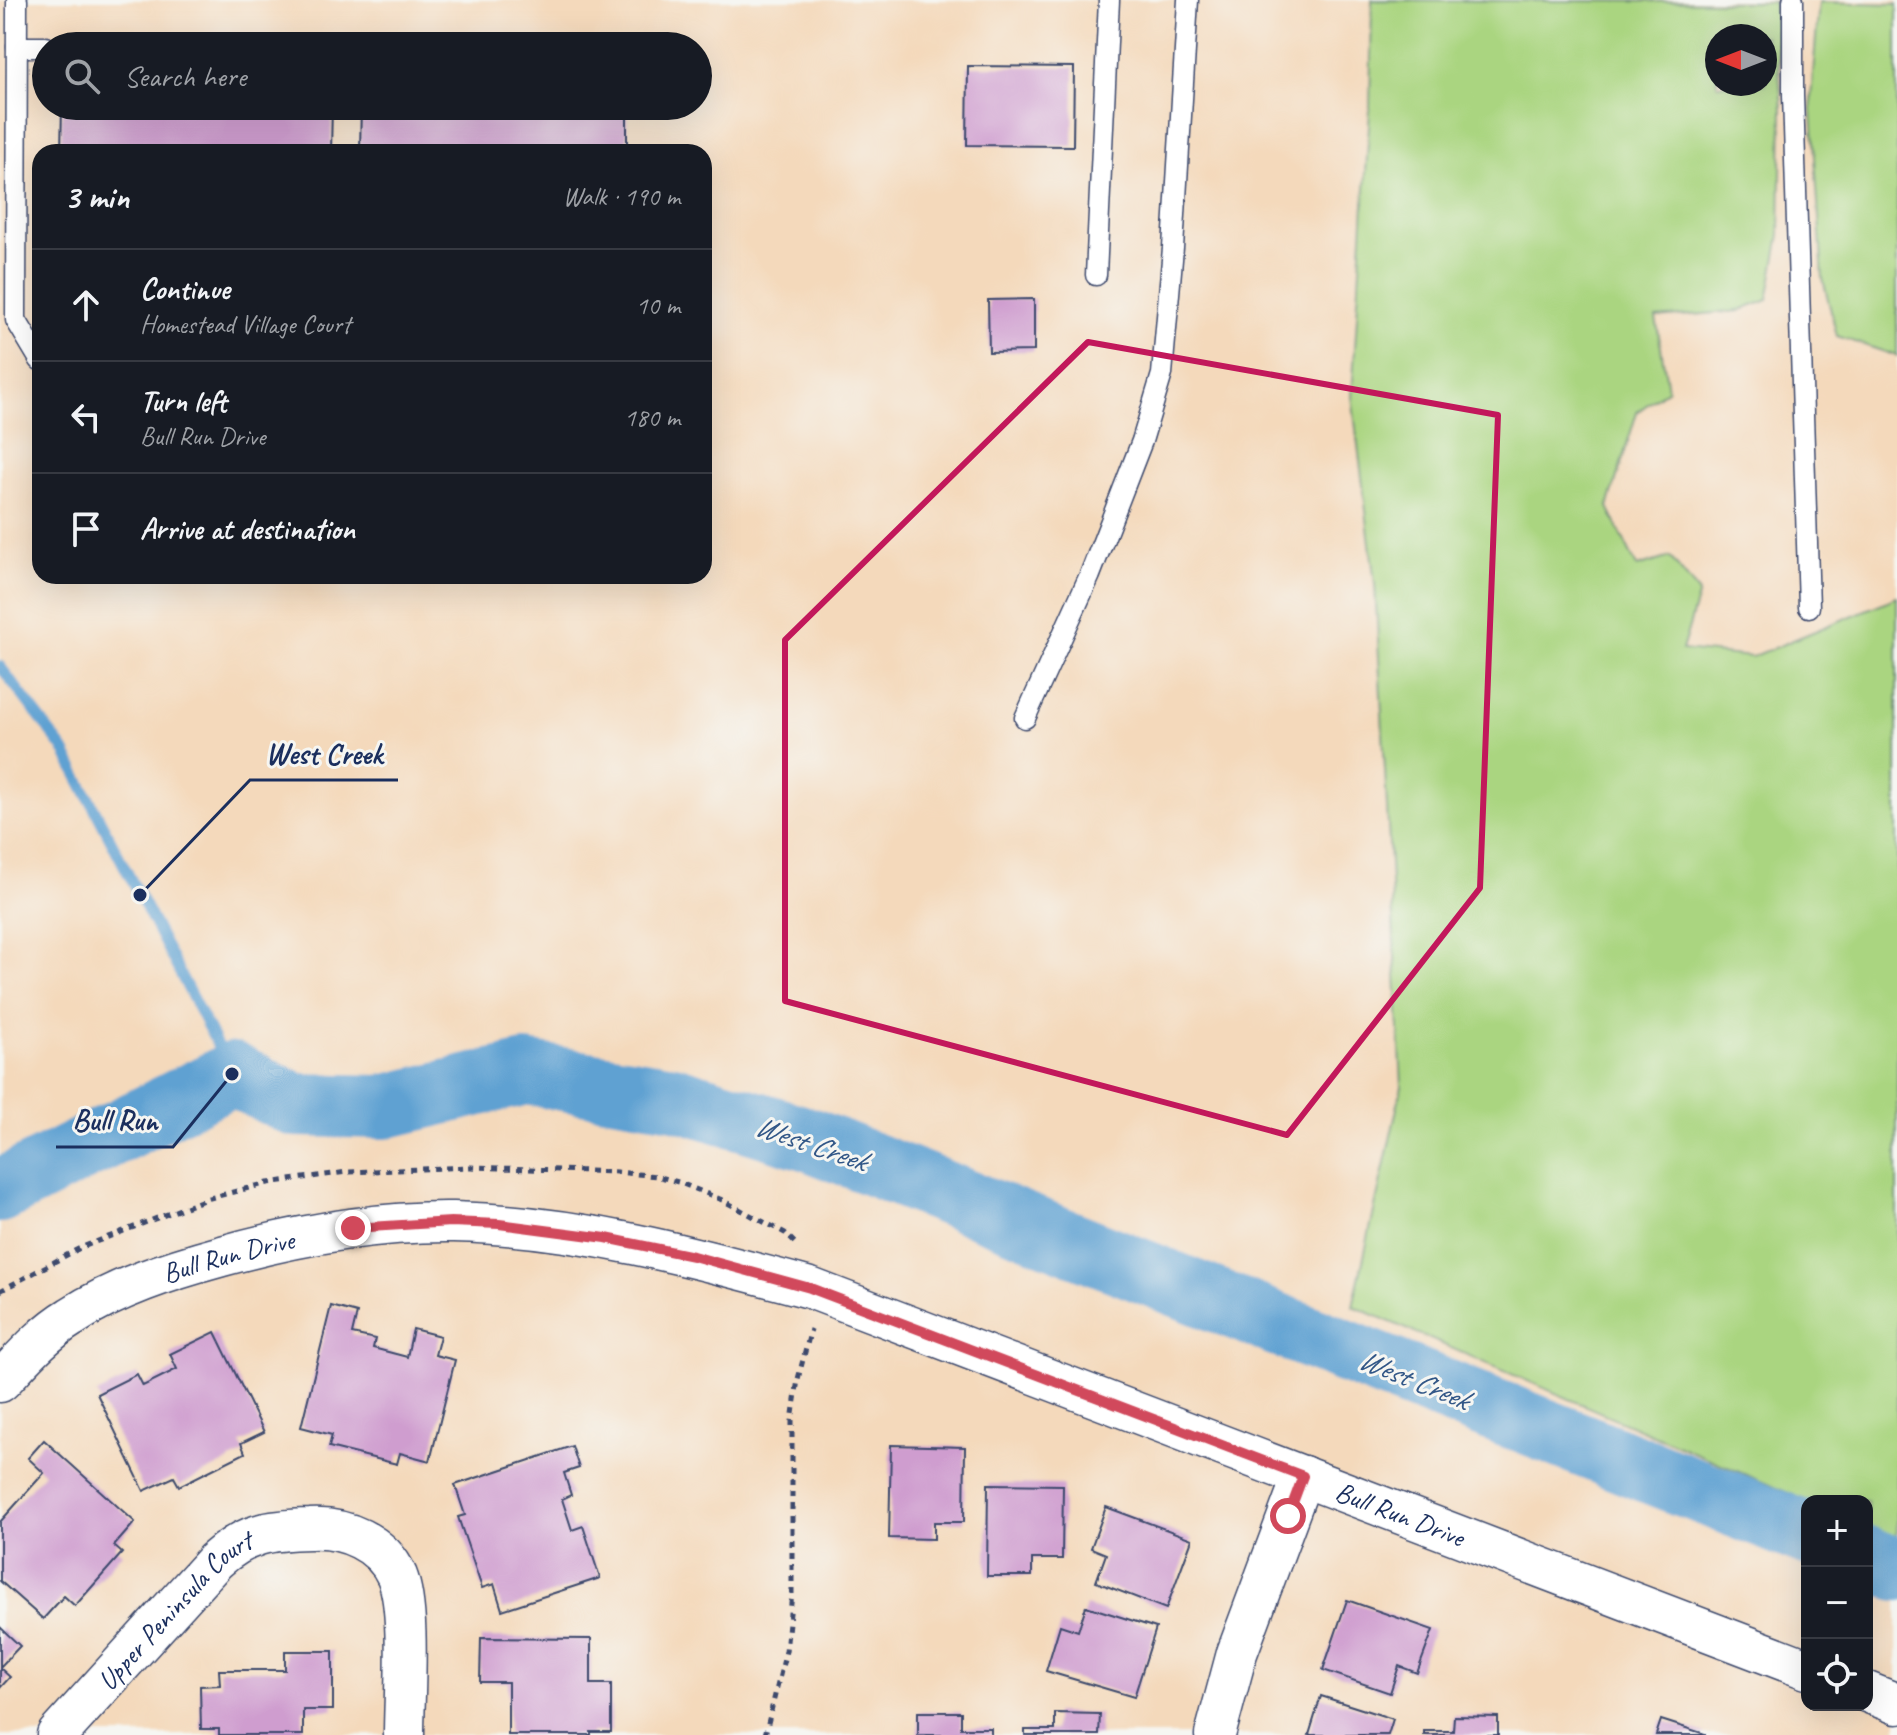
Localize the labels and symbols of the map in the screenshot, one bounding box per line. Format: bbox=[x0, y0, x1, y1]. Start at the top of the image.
north arrow bbox=[1705, 24, 1777, 96]
callout: West Creek bbox=[250, 726, 398, 780]
text: West Creek bbox=[266, 735, 385, 773]
callout: Bull Run bbox=[56, 1093, 173, 1147]
text: Bull Run bbox=[73, 1101, 160, 1139]
water label: West Creek bbox=[751, 1106, 876, 1181]
route end bbox=[335, 1210, 371, 1246]
street label: Bull Run Drive bbox=[158, 1221, 299, 1290]
water label: West Creek bbox=[1354, 1340, 1479, 1420]
street label: Bull Run Drive bbox=[1331, 1473, 1471, 1555]
route start bbox=[1270, 1498, 1306, 1534]
street label: Upper Peninsula Court bbox=[89, 1521, 260, 1697]

